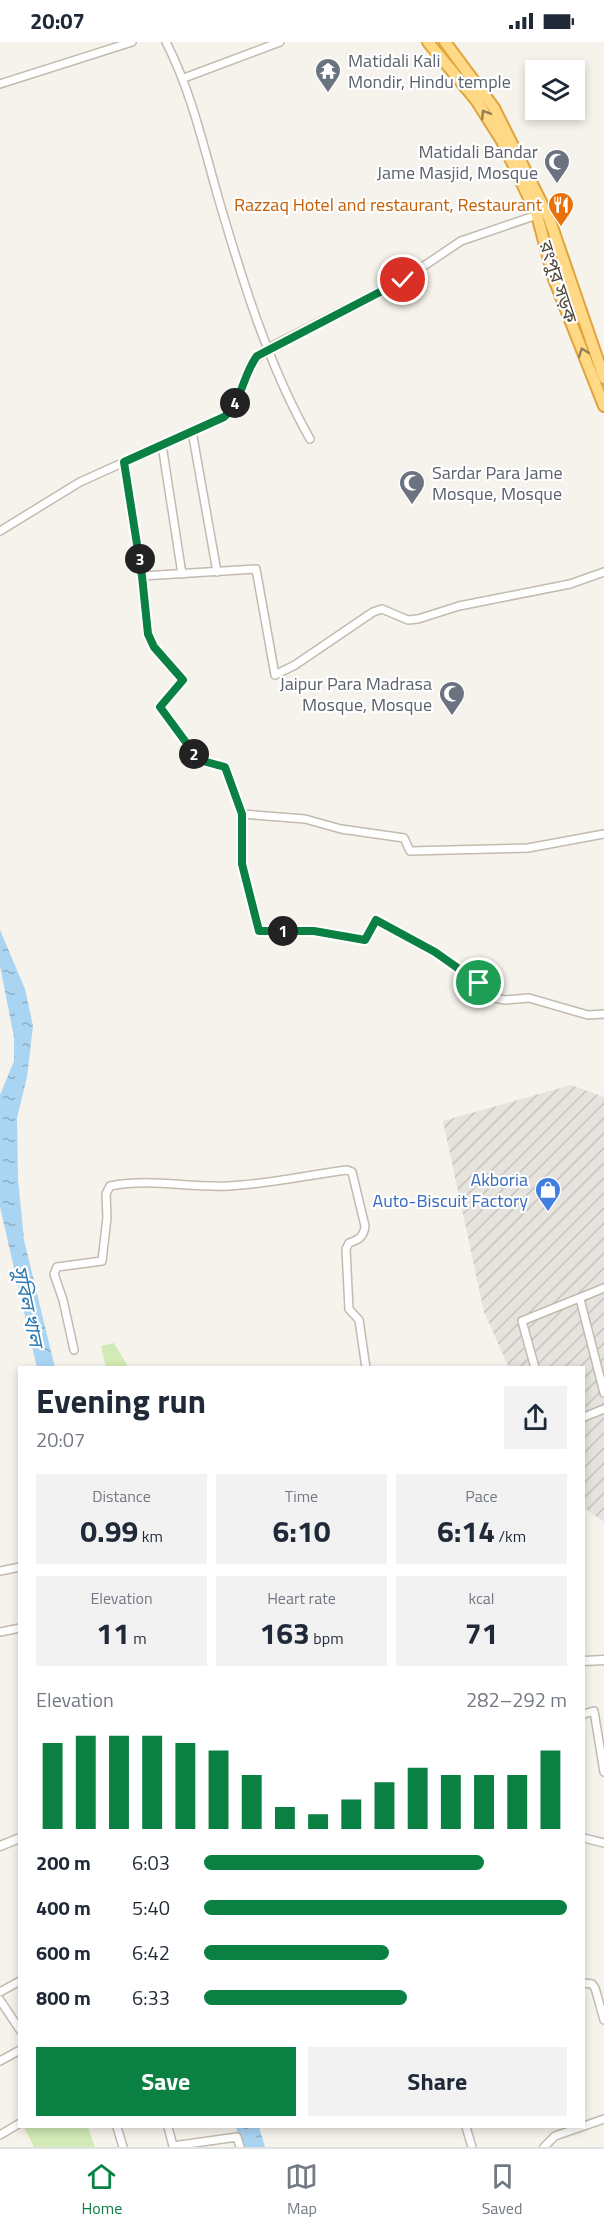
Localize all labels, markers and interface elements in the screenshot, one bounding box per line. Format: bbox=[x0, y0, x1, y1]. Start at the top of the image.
text: 20:07 bbox=[30, 4, 85, 38]
place label: Matidali Kali Mondir, Hindu temple bbox=[348, 47, 511, 95]
temple icon: Matidali Kali Mondir, Hindu temple bbox=[313, 56, 343, 94]
map controls bbox=[525, 60, 585, 120]
button: layers bbox=[525, 60, 585, 120]
one-way arrow bbox=[481, 110, 492, 121]
place label: Matidali Bandar Jame Masjid, Mosque bbox=[377, 138, 538, 186]
mosque icon: Matidali Bandar Jame Masjid, Mosque bbox=[542, 147, 572, 185]
restaurant icon: Razzaq Hotel and restaurant, Restaurant bbox=[546, 190, 576, 228]
place label: Razzaq Hotel and restaurant, Restaurant bbox=[234, 191, 543, 218]
street label: রংপুর সড়ক bbox=[532, 236, 585, 327]
pin bbox=[377, 254, 428, 305]
icon: check bbox=[386, 263, 419, 296]
one-way arrow bbox=[577, 347, 590, 358]
pin: 4 bbox=[220, 388, 250, 418]
text: 4 bbox=[231, 391, 239, 415]
place label: Sardar Para Jame Mosque, Mosque bbox=[432, 459, 563, 507]
mosque icon: Sardar Para Jame Mosque, Mosque bbox=[397, 468, 427, 506]
pin: 3 bbox=[125, 544, 155, 574]
text: 3 bbox=[136, 547, 144, 571]
place label: Jaipur Para Madrasa Mosque, Mosque bbox=[280, 670, 432, 718]
mosque icon: Jaipur Para Madrasa Mosque, Mosque bbox=[437, 679, 467, 717]
pin: 2 bbox=[179, 739, 209, 769]
text: 2 bbox=[190, 742, 198, 766]
pin: 1 bbox=[268, 916, 298, 946]
text: 1 bbox=[279, 919, 287, 943]
pin bbox=[453, 957, 504, 1008]
icon: arrive bbox=[462, 966, 495, 999]
place label: Akboria Auto-Biscuit Factory bbox=[372, 1166, 528, 1214]
shop icon: Akboria Auto-Biscuit Factory bbox=[533, 1175, 563, 1213]
water label: সুবিল খাল bbox=[5, 1263, 53, 1352]
text: Evening run bbox=[36, 1376, 206, 1426]
button: share bbox=[504, 1386, 567, 1449]
text: 20:07 bbox=[36, 1424, 85, 1455]
text: Distance bbox=[92, 1484, 151, 1508]
text: Time bbox=[285, 1484, 318, 1508]
text: Pace bbox=[465, 1484, 498, 1508]
text: 0.99 bbox=[80, 1508, 138, 1554]
text: 6:10 bbox=[272, 1508, 331, 1554]
text: 6:14 bbox=[437, 1508, 495, 1554]
text: km bbox=[138, 1524, 163, 1548]
text: /km bbox=[495, 1524, 526, 1548]
text: Elevation bbox=[90, 1586, 153, 1610]
text: Heart rate bbox=[267, 1586, 336, 1610]
text: kcal bbox=[468, 1586, 495, 1610]
text: 11 bbox=[96, 1610, 130, 1656]
text: 163 bbox=[259, 1610, 310, 1656]
text: 71 bbox=[465, 1610, 498, 1656]
text: m bbox=[130, 1626, 147, 1650]
text: bpm bbox=[310, 1626, 344, 1650]
text: Elevation bbox=[36, 1684, 114, 1715]
text: 282–292 m bbox=[466, 1684, 567, 1715]
text: 200 m bbox=[36, 1847, 91, 1878]
text: 6:03 bbox=[132, 1847, 170, 1878]
text: 400 m bbox=[36, 1892, 91, 1923]
text: 5:40 bbox=[132, 1892, 170, 1923]
text: 600 m bbox=[36, 1937, 91, 1968]
text: 6:42 bbox=[132, 1937, 170, 1968]
text: 800 m bbox=[36, 1982, 91, 2013]
text: 6:33 bbox=[132, 1982, 170, 2013]
button: Save bbox=[36, 2047, 296, 2116]
button: Share bbox=[308, 2047, 567, 2116]
tab: Home bbox=[82, 2160, 122, 2220]
tab: Map bbox=[285, 2160, 318, 2220]
tab: Saved bbox=[482, 2160, 522, 2220]

